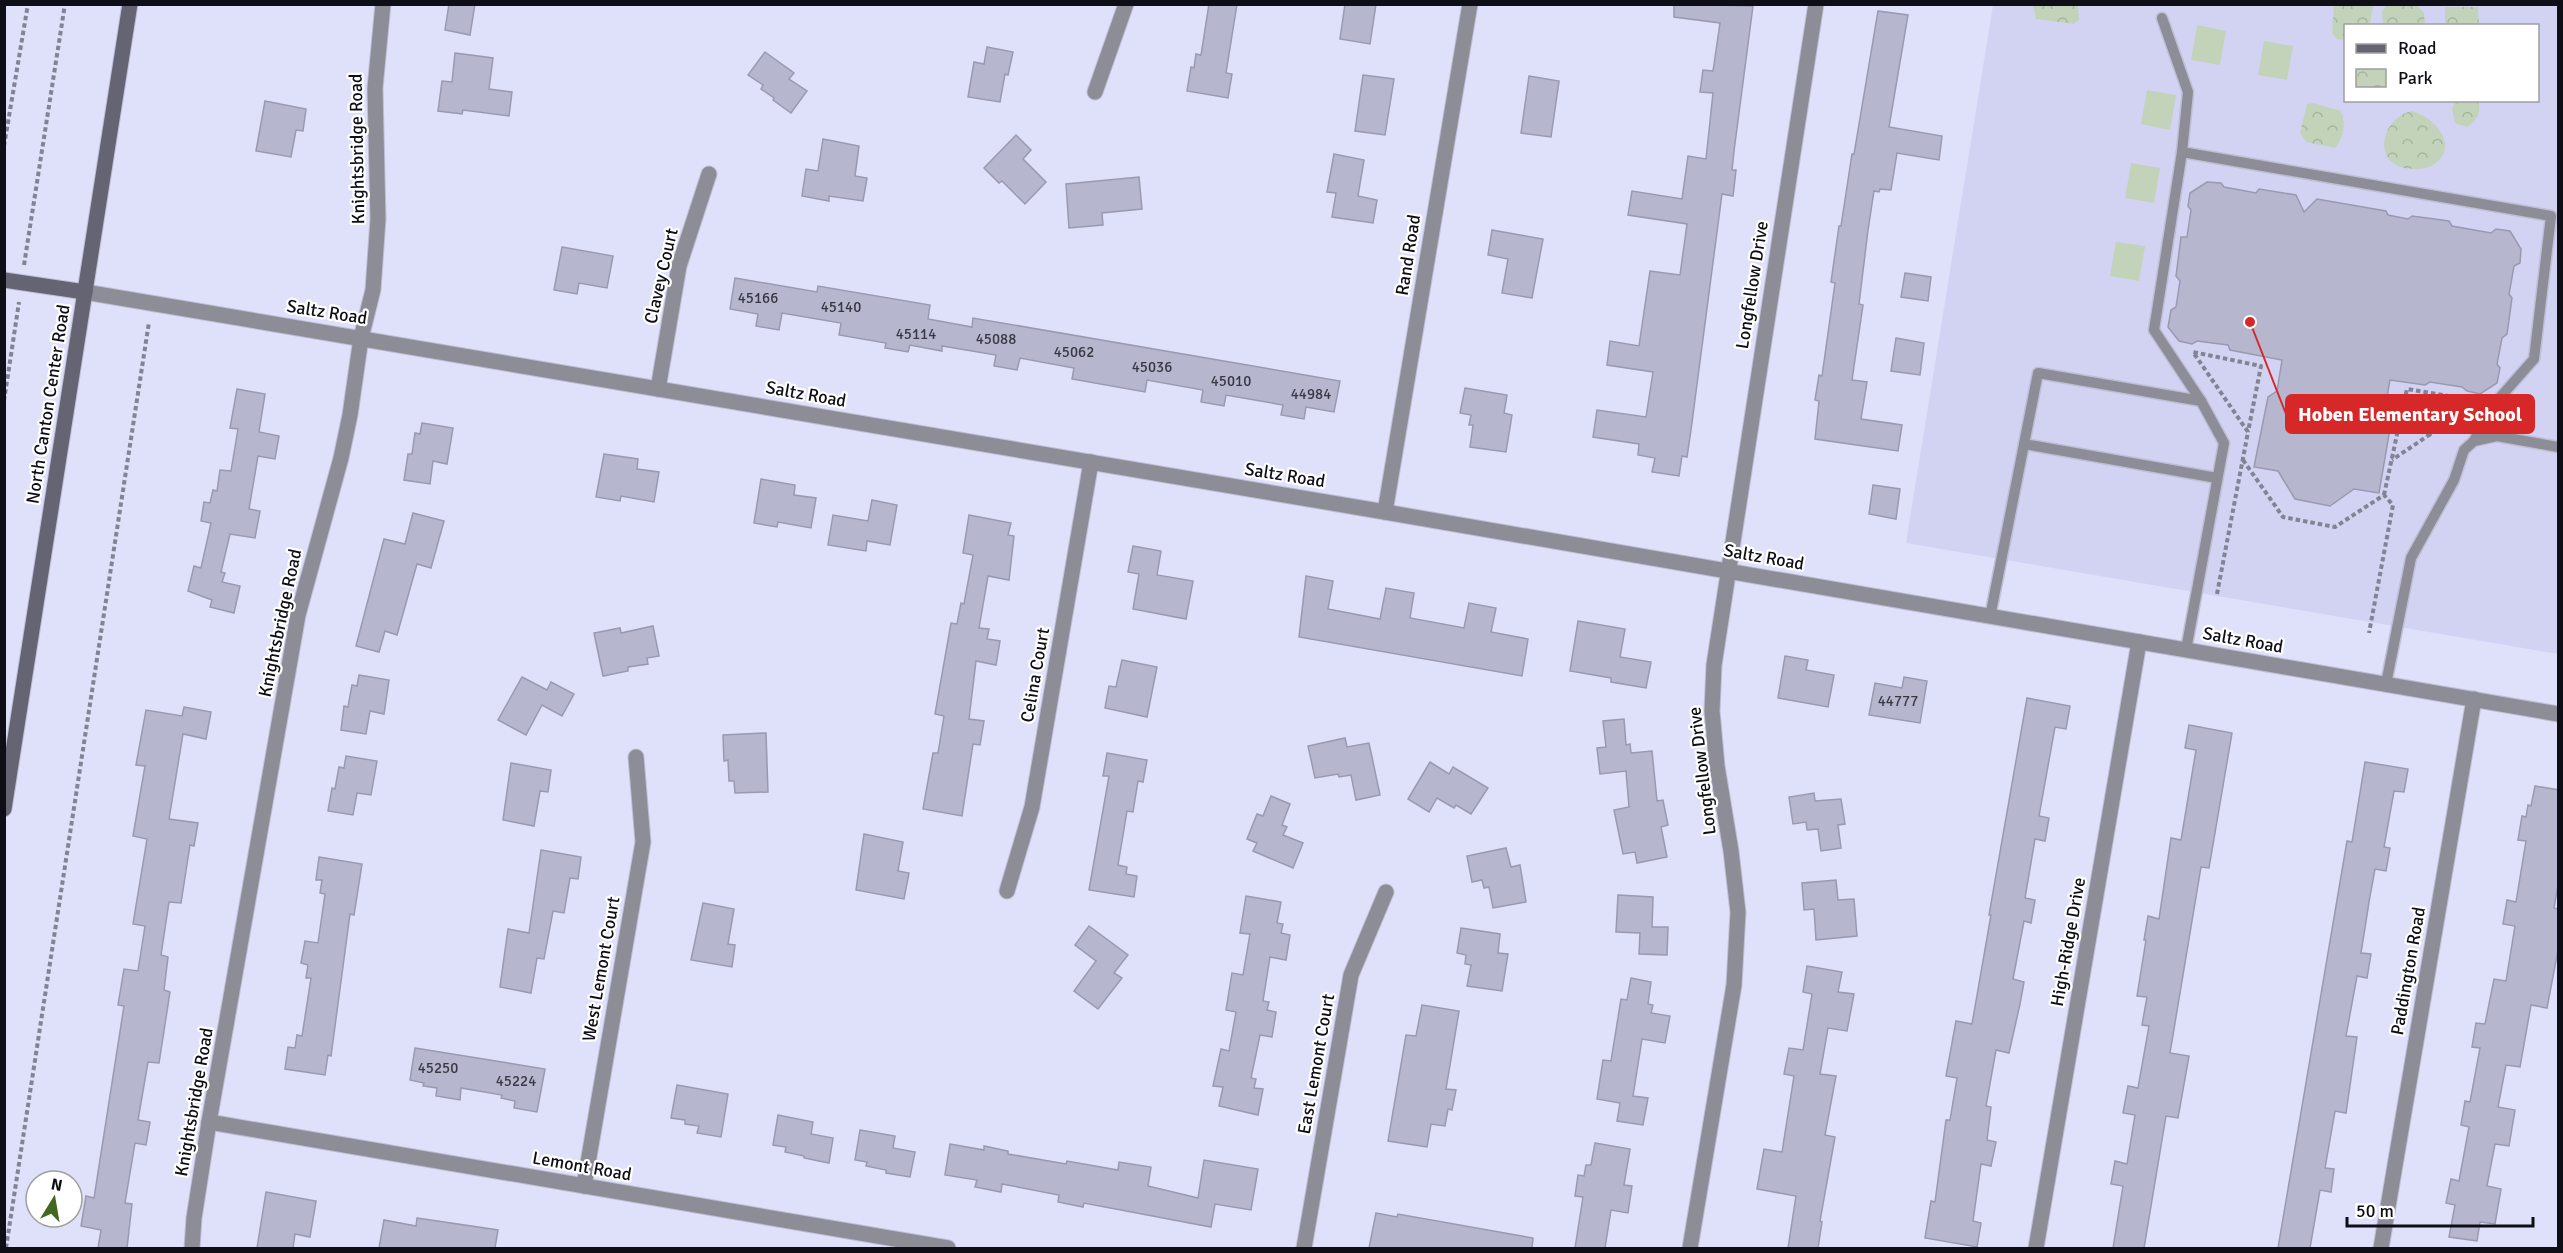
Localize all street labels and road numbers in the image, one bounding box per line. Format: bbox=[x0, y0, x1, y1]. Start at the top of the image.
street label: Knightsbridge Road bbox=[345, 73, 369, 225]
street label: Rand Road bbox=[1391, 213, 1425, 297]
street label: Longfellow Drive bbox=[1731, 220, 1773, 350]
street label: Clavey Court bbox=[639, 226, 683, 326]
street label: Saltz Road bbox=[285, 295, 369, 329]
street label: North Canton Center Road bbox=[21, 303, 75, 505]
street label: Saltz Road bbox=[764, 376, 848, 412]
street label: Saltz Road bbox=[1243, 458, 1327, 492]
street label: Saltz Road bbox=[1722, 539, 1806, 575]
street label: Knightsbridge Road bbox=[254, 547, 306, 699]
street label: Saltz Road bbox=[2201, 622, 2285, 658]
street label: Celina Court bbox=[1016, 626, 1054, 724]
street label: Longfellow Drive bbox=[1683, 706, 1721, 836]
street label: High-Ridge Drive bbox=[2046, 876, 2090, 1008]
street label: West Lemont Court bbox=[577, 895, 625, 1043]
street label: Paddington Road bbox=[2386, 905, 2430, 1037]
street label: East Lemont Court bbox=[1293, 992, 1339, 1136]
street label: Knightsbridge Road bbox=[170, 1026, 218, 1178]
street label: Lemont Road bbox=[531, 1146, 633, 1186]

